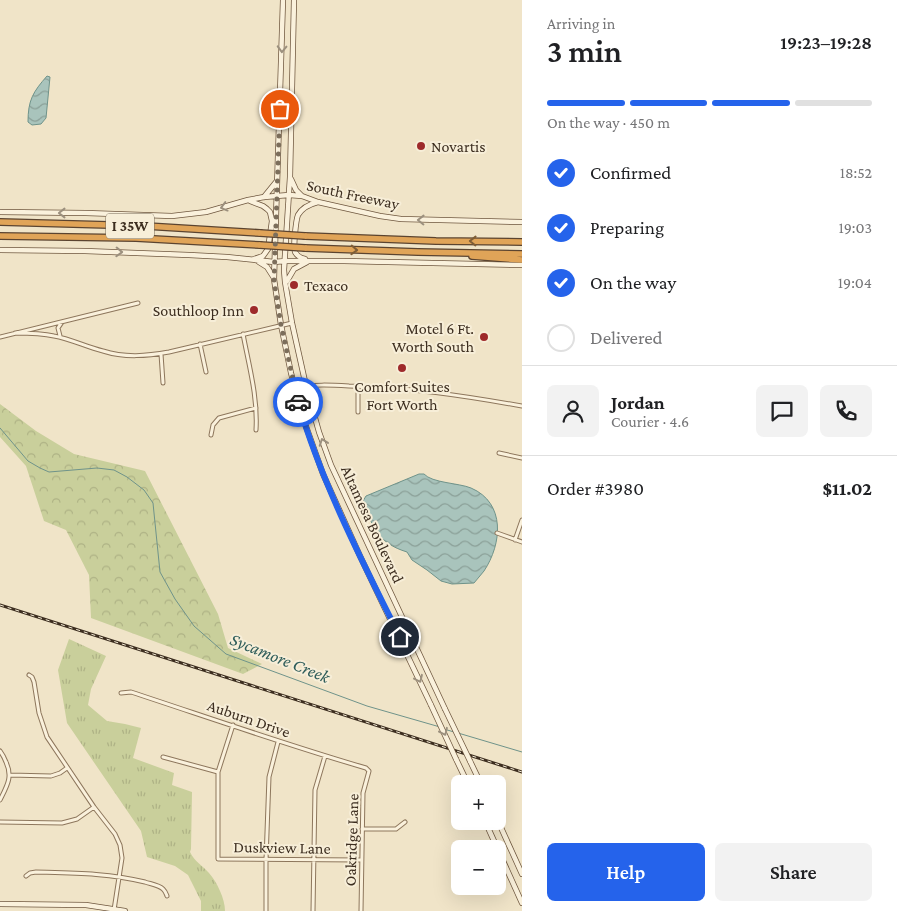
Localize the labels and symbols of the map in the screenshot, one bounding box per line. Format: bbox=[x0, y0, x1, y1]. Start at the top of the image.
one-way arrow bbox=[277, 45, 287, 53]
pin bbox=[259, 88, 301, 130]
place label: Novartis bbox=[431, 138, 485, 155]
marker: Novartis bbox=[415, 140, 427, 152]
street label: South Freeway bbox=[305, 176, 401, 214]
one-way arrow bbox=[219, 201, 228, 212]
one-way arrow bbox=[58, 208, 66, 218]
road number: I 35W bbox=[106, 214, 154, 238]
one-way arrow bbox=[417, 214, 425, 225]
one-way arrow bbox=[469, 236, 477, 247]
one-way arrow bbox=[350, 244, 358, 255]
one-way arrow bbox=[115, 247, 123, 258]
place label: Texaco bbox=[304, 277, 348, 294]
marker: Texaco bbox=[288, 279, 300, 291]
place label: Southloop Inn bbox=[153, 302, 244, 320]
marker: Southloop Inn bbox=[248, 304, 260, 316]
place label: Motel 6 Ft. Worth South bbox=[392, 320, 474, 355]
marker: Motel 6 Ft. Worth South bbox=[478, 331, 490, 343]
marker: Comfort Suites Fort Worth bbox=[396, 362, 408, 374]
courier bbox=[273, 377, 323, 427]
place label: Comfort Suites Fort Worth bbox=[354, 378, 450, 413]
one-way arrow bbox=[318, 438, 328, 446]
street label: Altamesa Boulevard bbox=[338, 463, 407, 586]
pin bbox=[379, 616, 421, 658]
water label: Sycamore Creek bbox=[227, 629, 334, 687]
one-way arrow bbox=[413, 674, 423, 683]
street label: Auburn Drive bbox=[205, 696, 292, 741]
one-way arrow bbox=[437, 727, 448, 736]
street label: Oakridge Lane bbox=[341, 793, 363, 887]
street label: Duskview Lane bbox=[233, 838, 331, 857]

